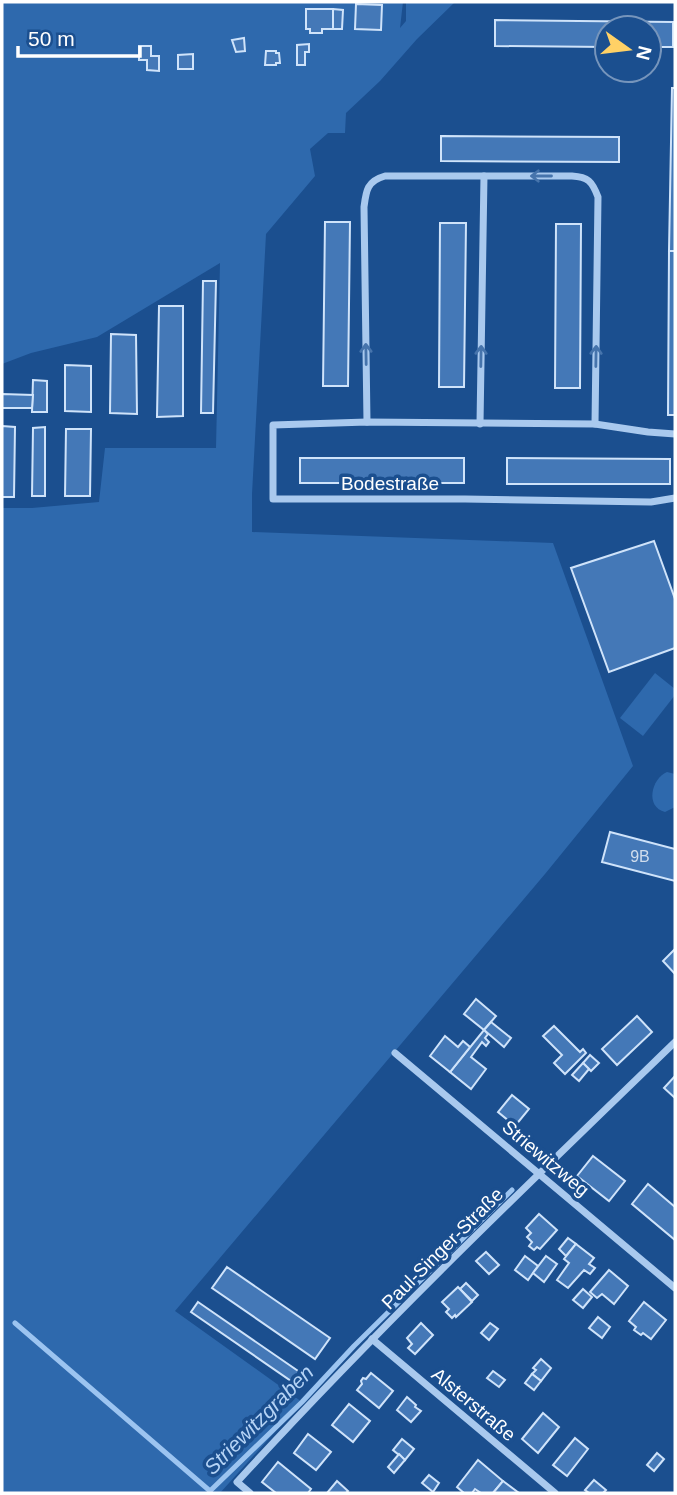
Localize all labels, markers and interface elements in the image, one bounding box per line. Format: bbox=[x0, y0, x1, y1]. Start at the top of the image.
scale bar bbox=[18, 14, 140, 58]
north arrow bbox=[593, 14, 663, 84]
text: 50 m bbox=[28, 27, 75, 50]
text: N bbox=[632, 44, 656, 62]
one-way arrow bbox=[530, 169, 553, 183]
one-way arrow bbox=[359, 343, 373, 366]
one-way arrow bbox=[474, 345, 488, 368]
one-way arrow bbox=[589, 345, 603, 368]
street label: Bodestraße bbox=[341, 473, 439, 494]
house number: 9B bbox=[630, 848, 650, 865]
street label: Striewitzweg bbox=[498, 1116, 593, 1201]
street label: Paul-Singer-Straße bbox=[377, 1183, 507, 1313]
water label: Striewitzgraben bbox=[199, 1360, 318, 1479]
street label: Alsterstraße bbox=[428, 1363, 520, 1445]

